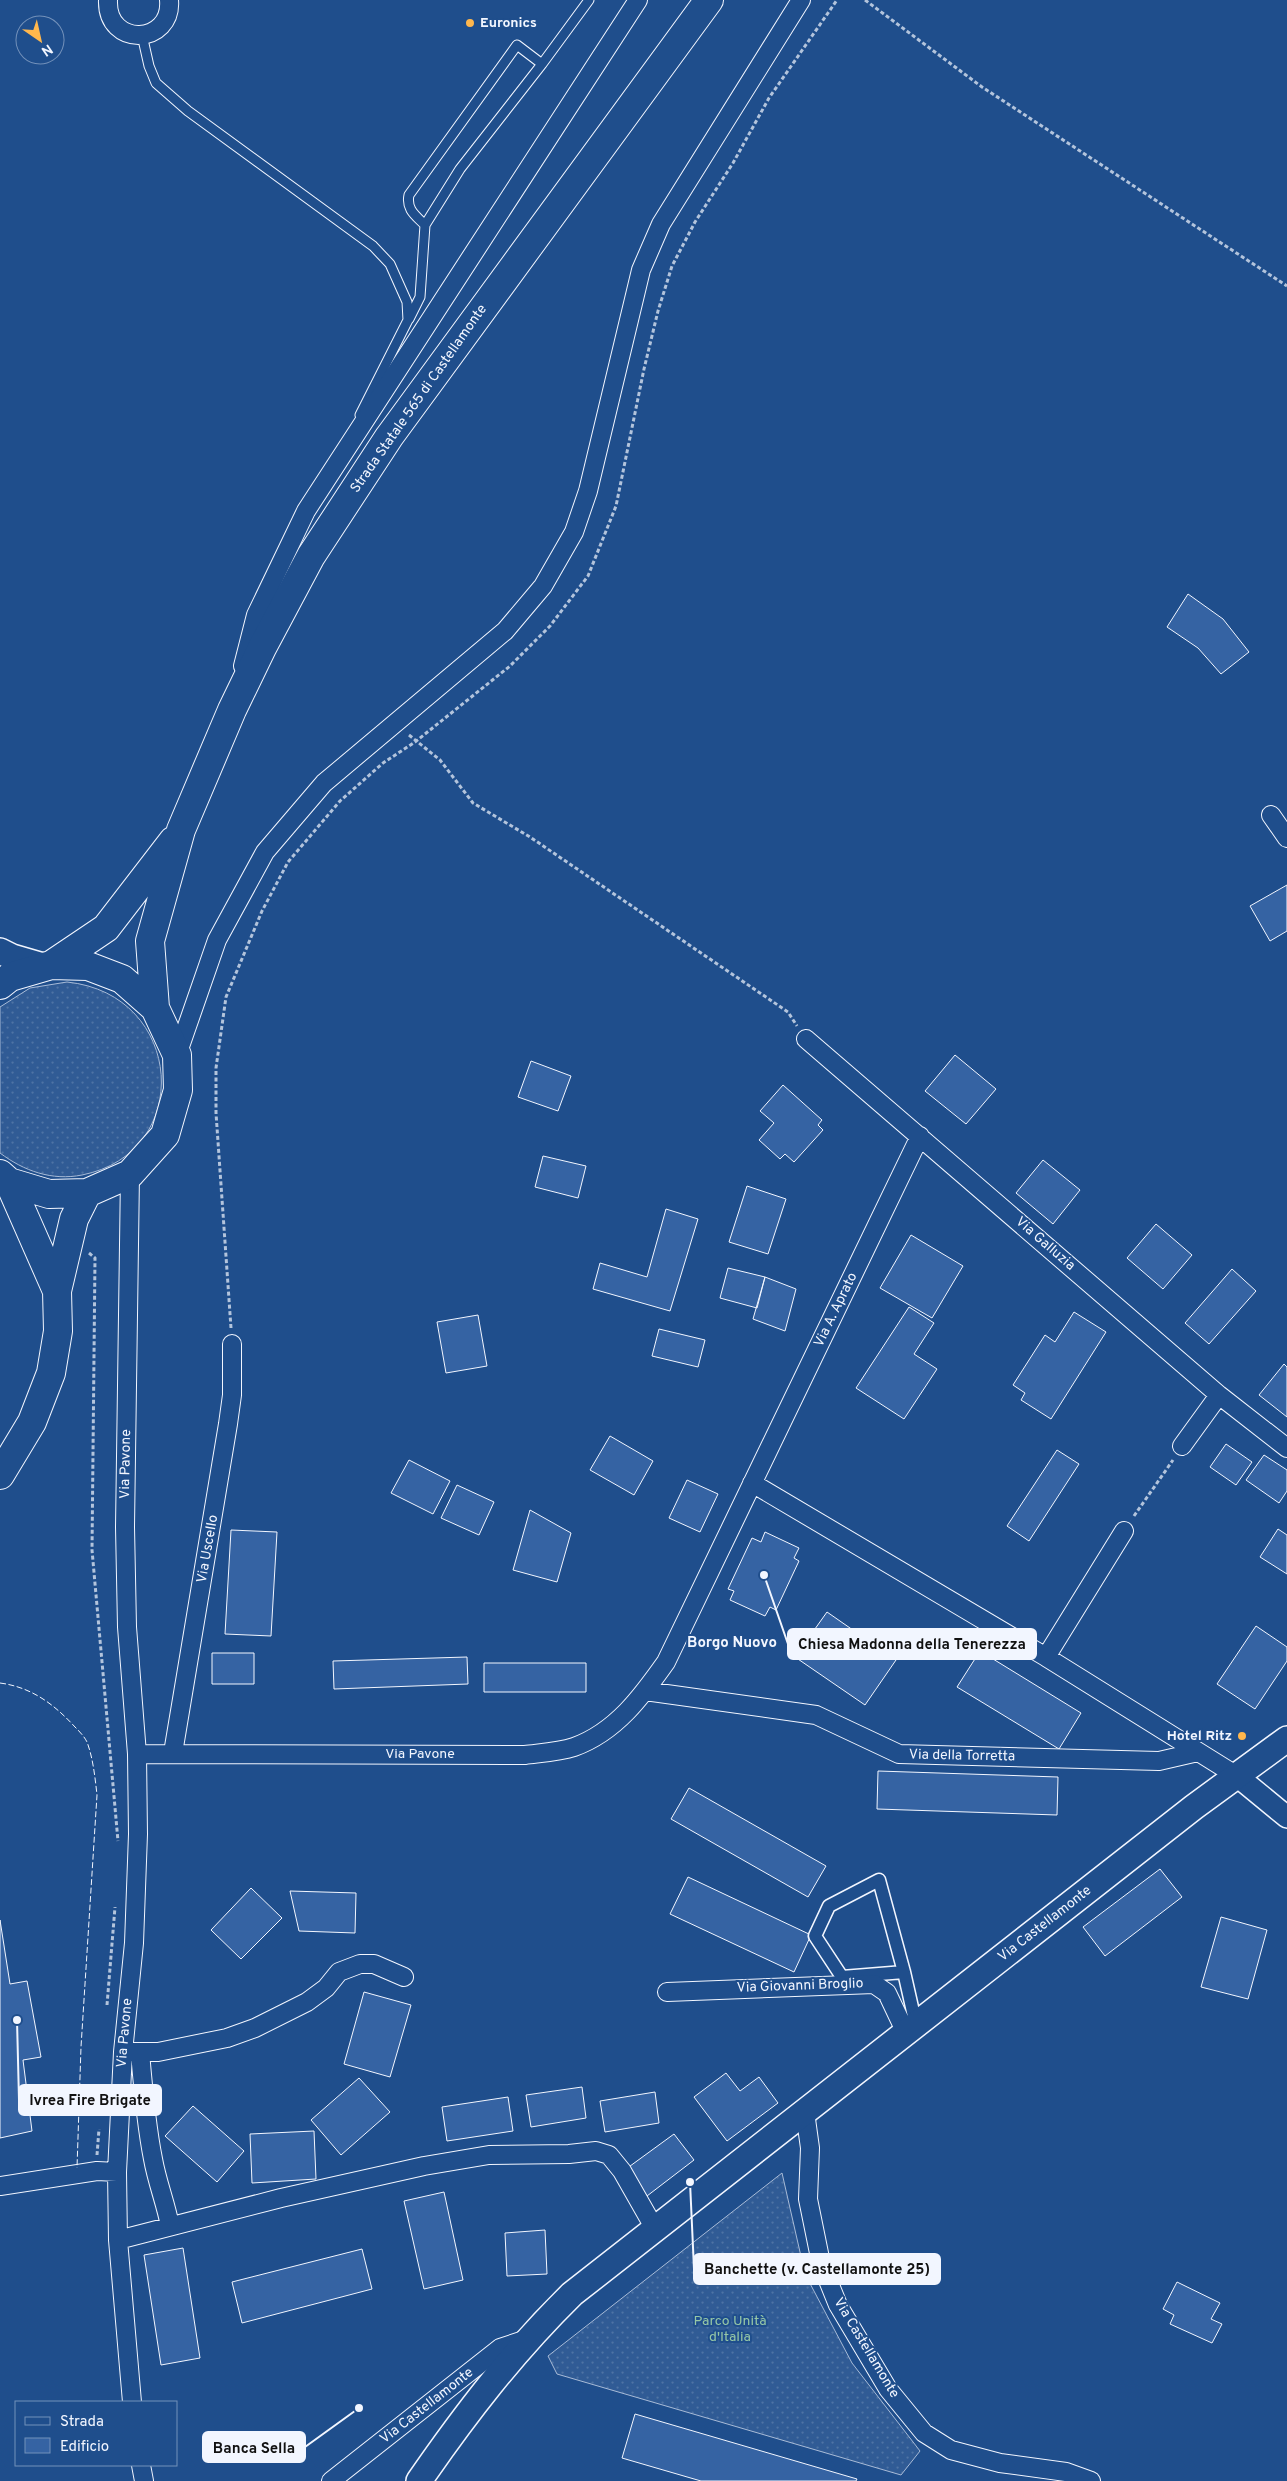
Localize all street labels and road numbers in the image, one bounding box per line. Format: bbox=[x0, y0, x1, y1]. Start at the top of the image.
street label: Strada Statale 565 di Castellamonte bbox=[347, 302, 491, 496]
street label: Via Galluzia bbox=[1012, 1213, 1078, 1275]
street label: Via A. Aprato bbox=[811, 1270, 861, 1350]
street label: Via Pavone bbox=[117, 1429, 135, 1499]
street label: Via Uscello bbox=[194, 1513, 222, 1584]
street label: Via Pavone bbox=[385, 1746, 455, 1763]
street label: Via della Torretta bbox=[909, 1747, 1015, 1765]
street label: Via Castellamonte bbox=[995, 1882, 1095, 1966]
street label: Via Giovanni Broglio bbox=[736, 1975, 864, 1997]
street label: Via Pavone bbox=[113, 1998, 137, 2068]
street label: Via Castellamonte bbox=[829, 2295, 903, 2401]
street label: Via Castellamonte bbox=[377, 2364, 477, 2448]

